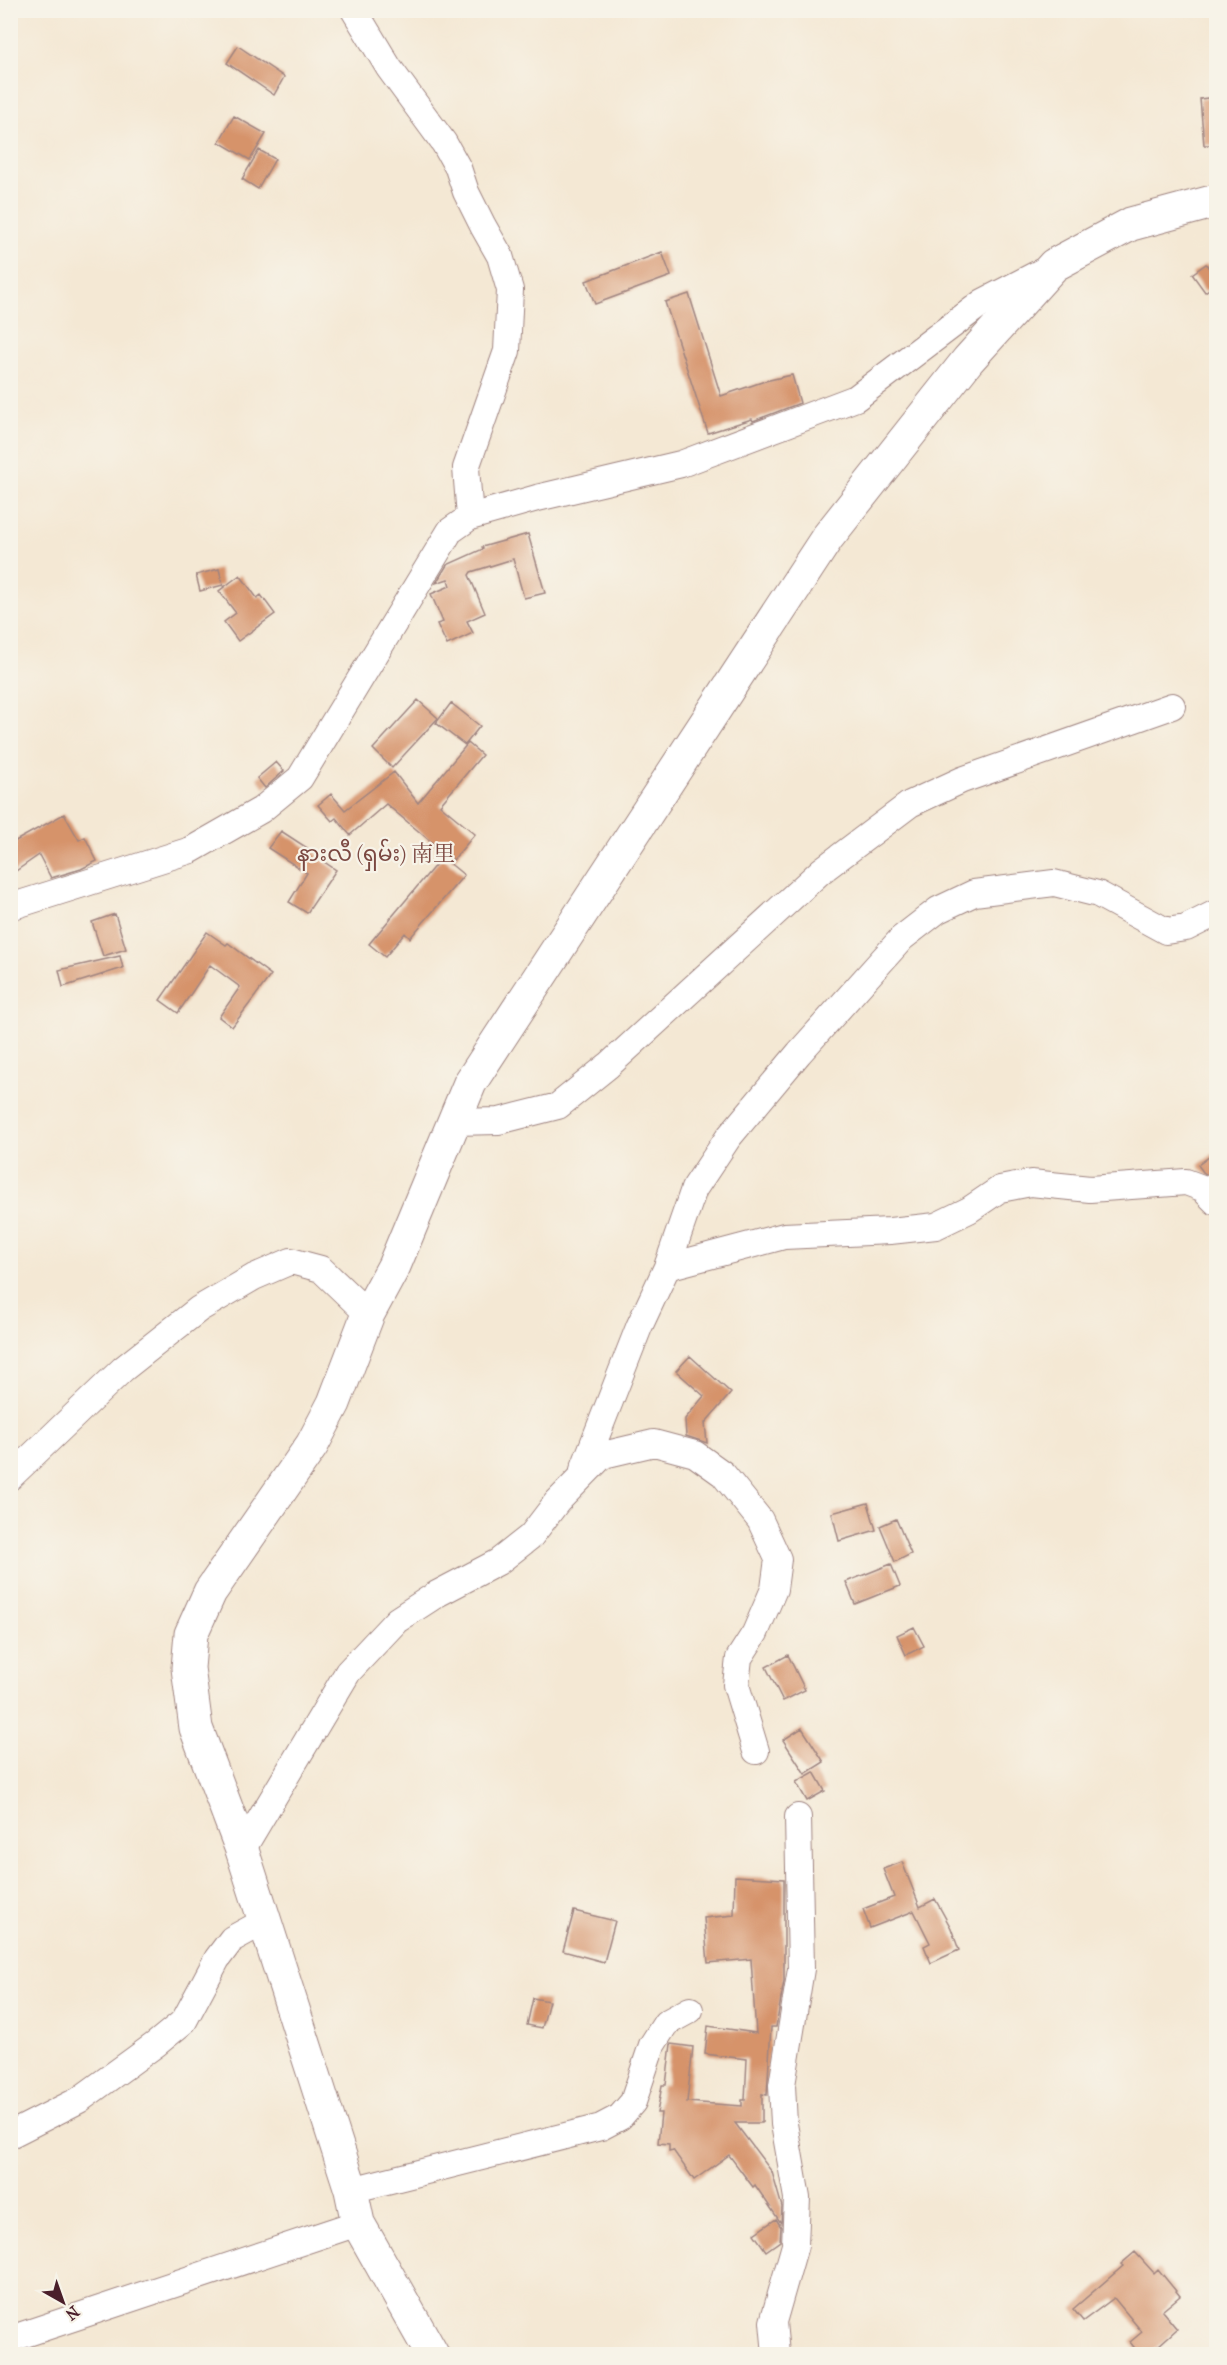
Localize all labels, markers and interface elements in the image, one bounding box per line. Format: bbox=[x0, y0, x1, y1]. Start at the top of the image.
district label: နားလီ (ရှမ်း) 南里 bbox=[297, 838, 455, 871]
north arrow bbox=[33, 2272, 93, 2332]
text: N bbox=[61, 2302, 83, 2325]

